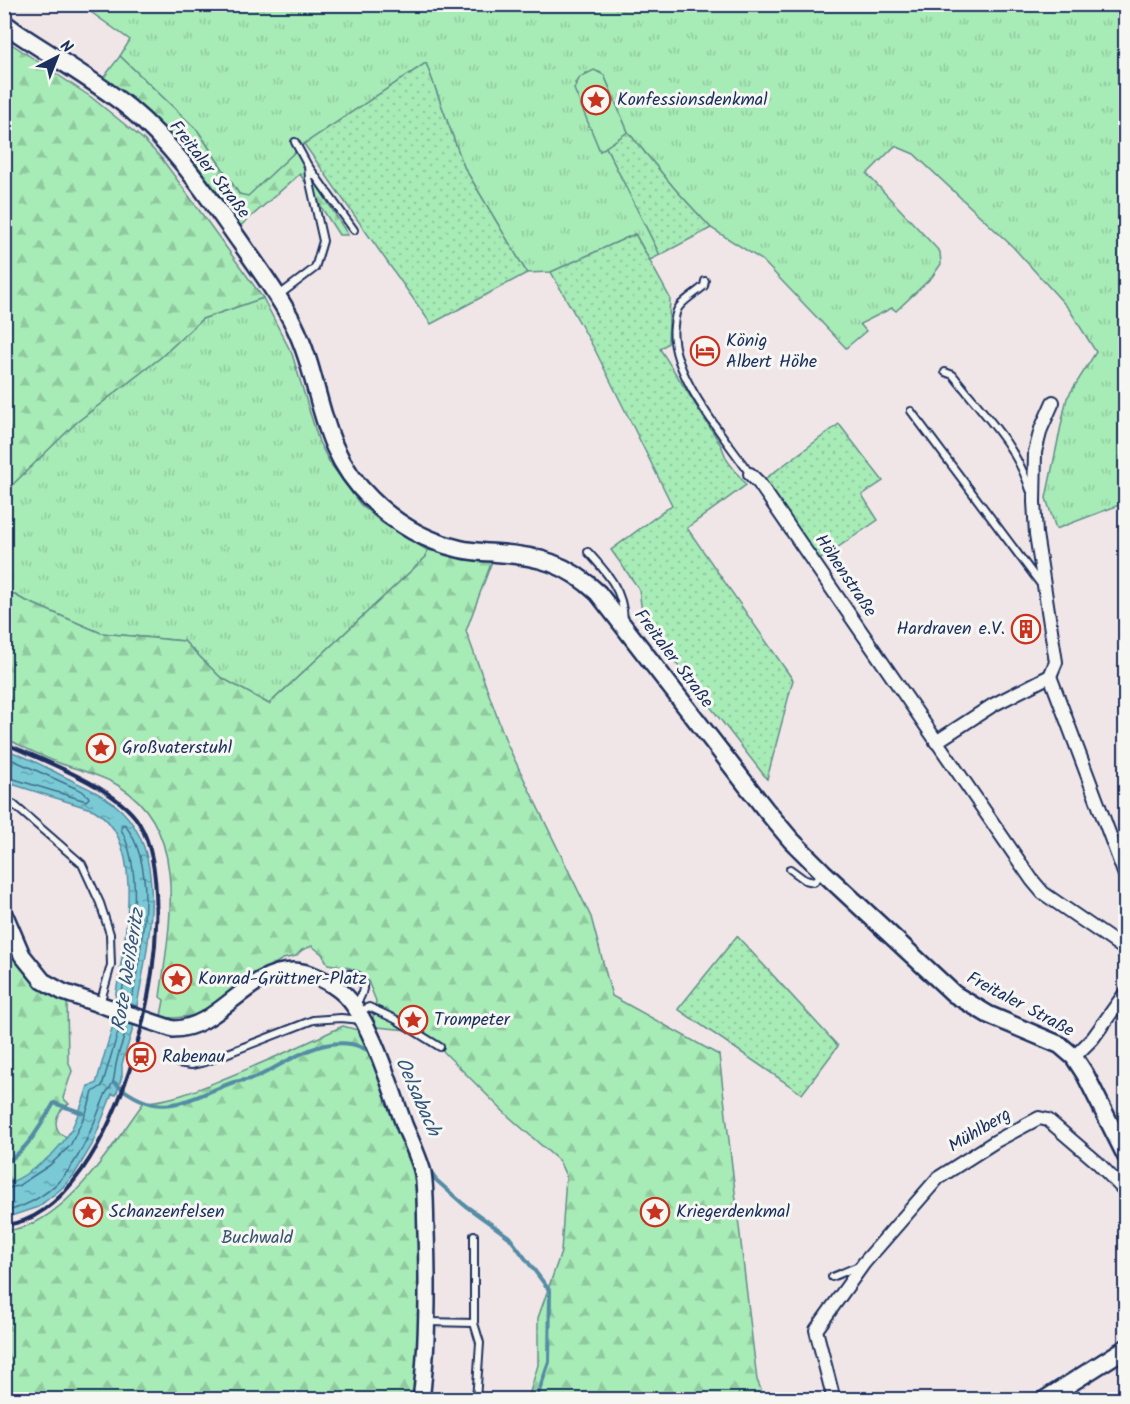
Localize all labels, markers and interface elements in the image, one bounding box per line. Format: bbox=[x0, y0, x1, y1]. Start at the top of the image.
north arrow bbox=[27, 27, 87, 87]
text: N bbox=[54, 34, 78, 60]
place icon: Konfessionsdenkmal bbox=[580, 84, 612, 116]
place label: Konfessionsdenkmal bbox=[617, 86, 768, 115]
street label: Freitaler Straße bbox=[161, 114, 257, 226]
place label: König Albert Höhe bbox=[726, 327, 817, 377]
hotel icon: König Albert Höhe bbox=[689, 335, 721, 367]
street label: Höhenstraße bbox=[806, 528, 884, 624]
street label: Freitaler Straße bbox=[626, 603, 720, 715]
building icon: Hardraven e.V. bbox=[1010, 613, 1042, 645]
place label: Hardraven e.V. bbox=[896, 615, 1005, 644]
place icon: Großvaterstuhl bbox=[85, 732, 117, 764]
place label: Großvaterstuhl bbox=[122, 734, 233, 763]
water label: Rote Weißeritz bbox=[104, 904, 155, 1034]
place icon: Konrad-Grüttner-Platz bbox=[161, 963, 193, 995]
street label: Freitaler Straße bbox=[961, 964, 1079, 1046]
place label: Konrad-Grüttner-Platz bbox=[198, 965, 367, 994]
place icon: Trompeter bbox=[397, 1004, 429, 1036]
place label: Trompeter bbox=[434, 1006, 511, 1035]
station icon: Rabenau bbox=[125, 1041, 157, 1073]
place label: Rabenau bbox=[162, 1043, 226, 1072]
water label: Oelsabach bbox=[385, 1052, 450, 1144]
street label: Mühlberg bbox=[943, 1101, 1017, 1161]
place icon: Schanzenfelsen bbox=[72, 1196, 104, 1228]
place icon: Kriegerdenkmal bbox=[639, 1196, 671, 1228]
place label: Schanzenfelsen bbox=[109, 1198, 225, 1227]
place label: Kriegerdenkmal bbox=[676, 1198, 790, 1227]
park label: Buchwald bbox=[221, 1224, 294, 1253]

